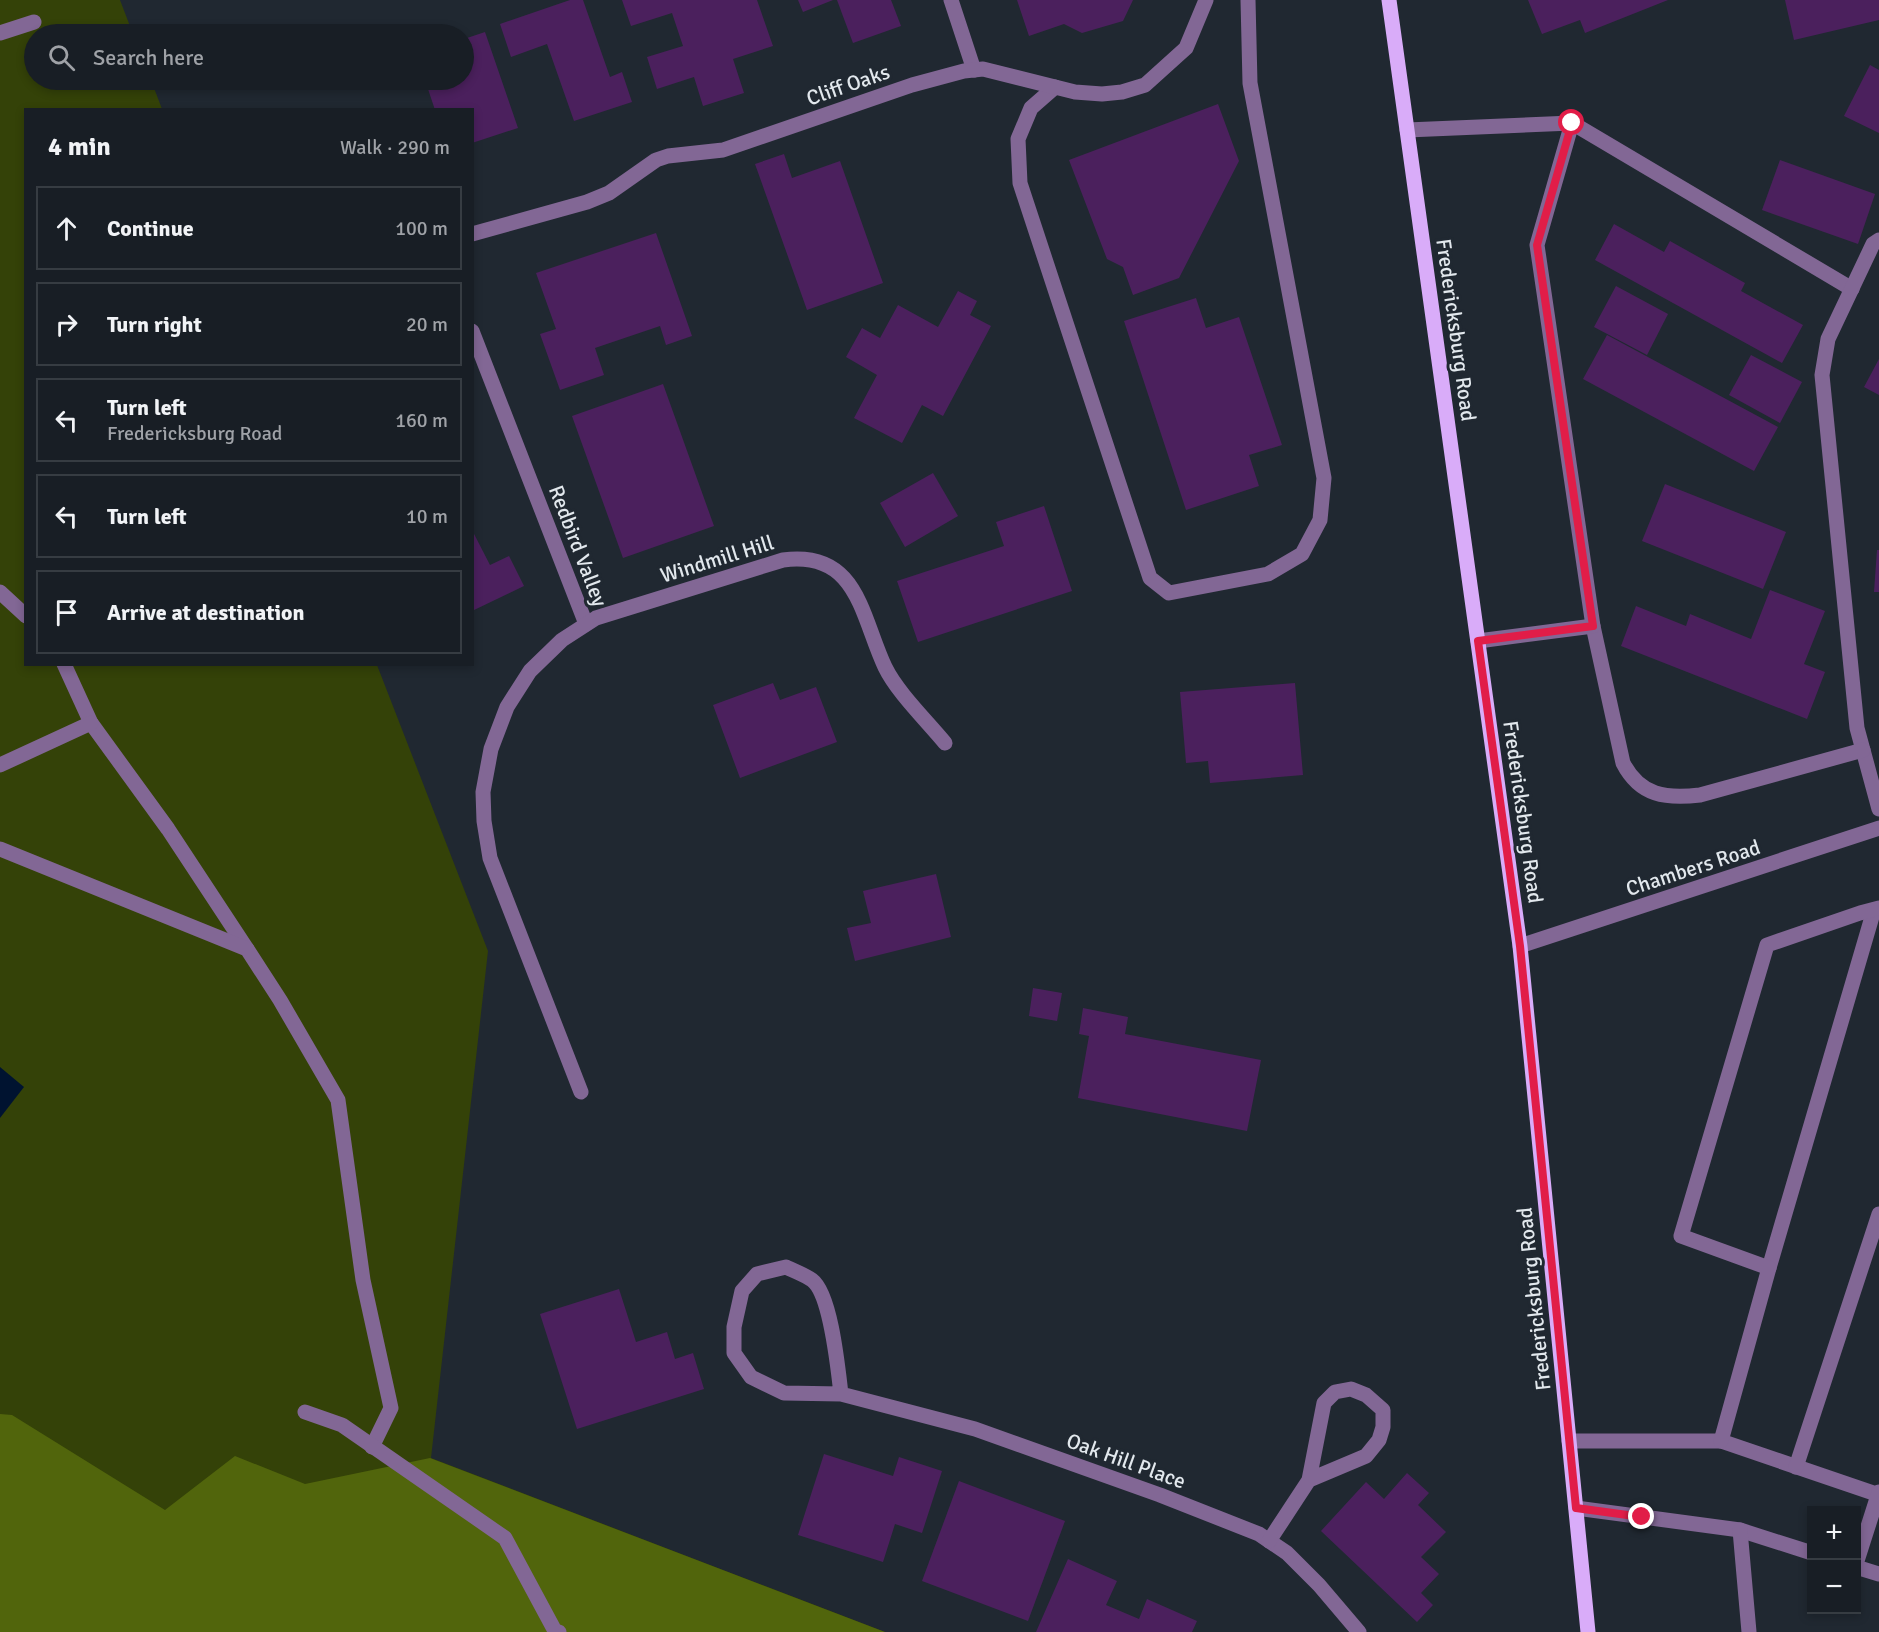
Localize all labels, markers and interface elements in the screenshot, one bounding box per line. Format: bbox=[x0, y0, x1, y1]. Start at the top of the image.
search box bbox=[24, 24, 474, 90]
icon: search bbox=[45, 41, 78, 74]
text: Search here bbox=[93, 44, 204, 71]
street label: Cliff Oaks bbox=[803, 59, 893, 111]
route start bbox=[1558, 109, 1584, 135]
text: 4 min bbox=[48, 131, 111, 163]
text: Walk · 290 m bbox=[340, 135, 450, 160]
icon: ahead bbox=[50, 212, 83, 245]
text: Continue bbox=[107, 215, 194, 242]
text: 100 m bbox=[395, 216, 448, 241]
street label: Fredericksburg Road bbox=[1430, 237, 1482, 423]
icon: right bbox=[50, 308, 83, 341]
text: Turn right bbox=[107, 311, 202, 338]
text: 20 m bbox=[406, 312, 448, 337]
text: Turn left bbox=[107, 394, 187, 421]
icon: left bbox=[50, 404, 83, 437]
text: 160 m bbox=[395, 408, 448, 433]
text: Fredericksburg Road bbox=[107, 421, 282, 446]
street label: Redbird Valley bbox=[543, 482, 613, 611]
icon: left bbox=[50, 500, 83, 533]
text: Turn left bbox=[107, 503, 187, 530]
text: 10 m bbox=[406, 504, 448, 529]
street label: Windmill Hill bbox=[657, 529, 777, 589]
icon: arrive bbox=[50, 596, 83, 629]
text: Arrive at destination bbox=[107, 599, 304, 626]
street label: Fredericksburg Road bbox=[1497, 719, 1549, 905]
street label: Chambers Road bbox=[1623, 834, 1763, 902]
street label: Fredericksburg Road bbox=[1511, 1206, 1557, 1392]
street label: Oak Hill Place bbox=[1063, 1427, 1189, 1495]
route end bbox=[1628, 1503, 1654, 1529]
map controls bbox=[1807, 1506, 1861, 1614]
button: + bbox=[1807, 1506, 1861, 1560]
button: − bbox=[1807, 1560, 1861, 1614]

